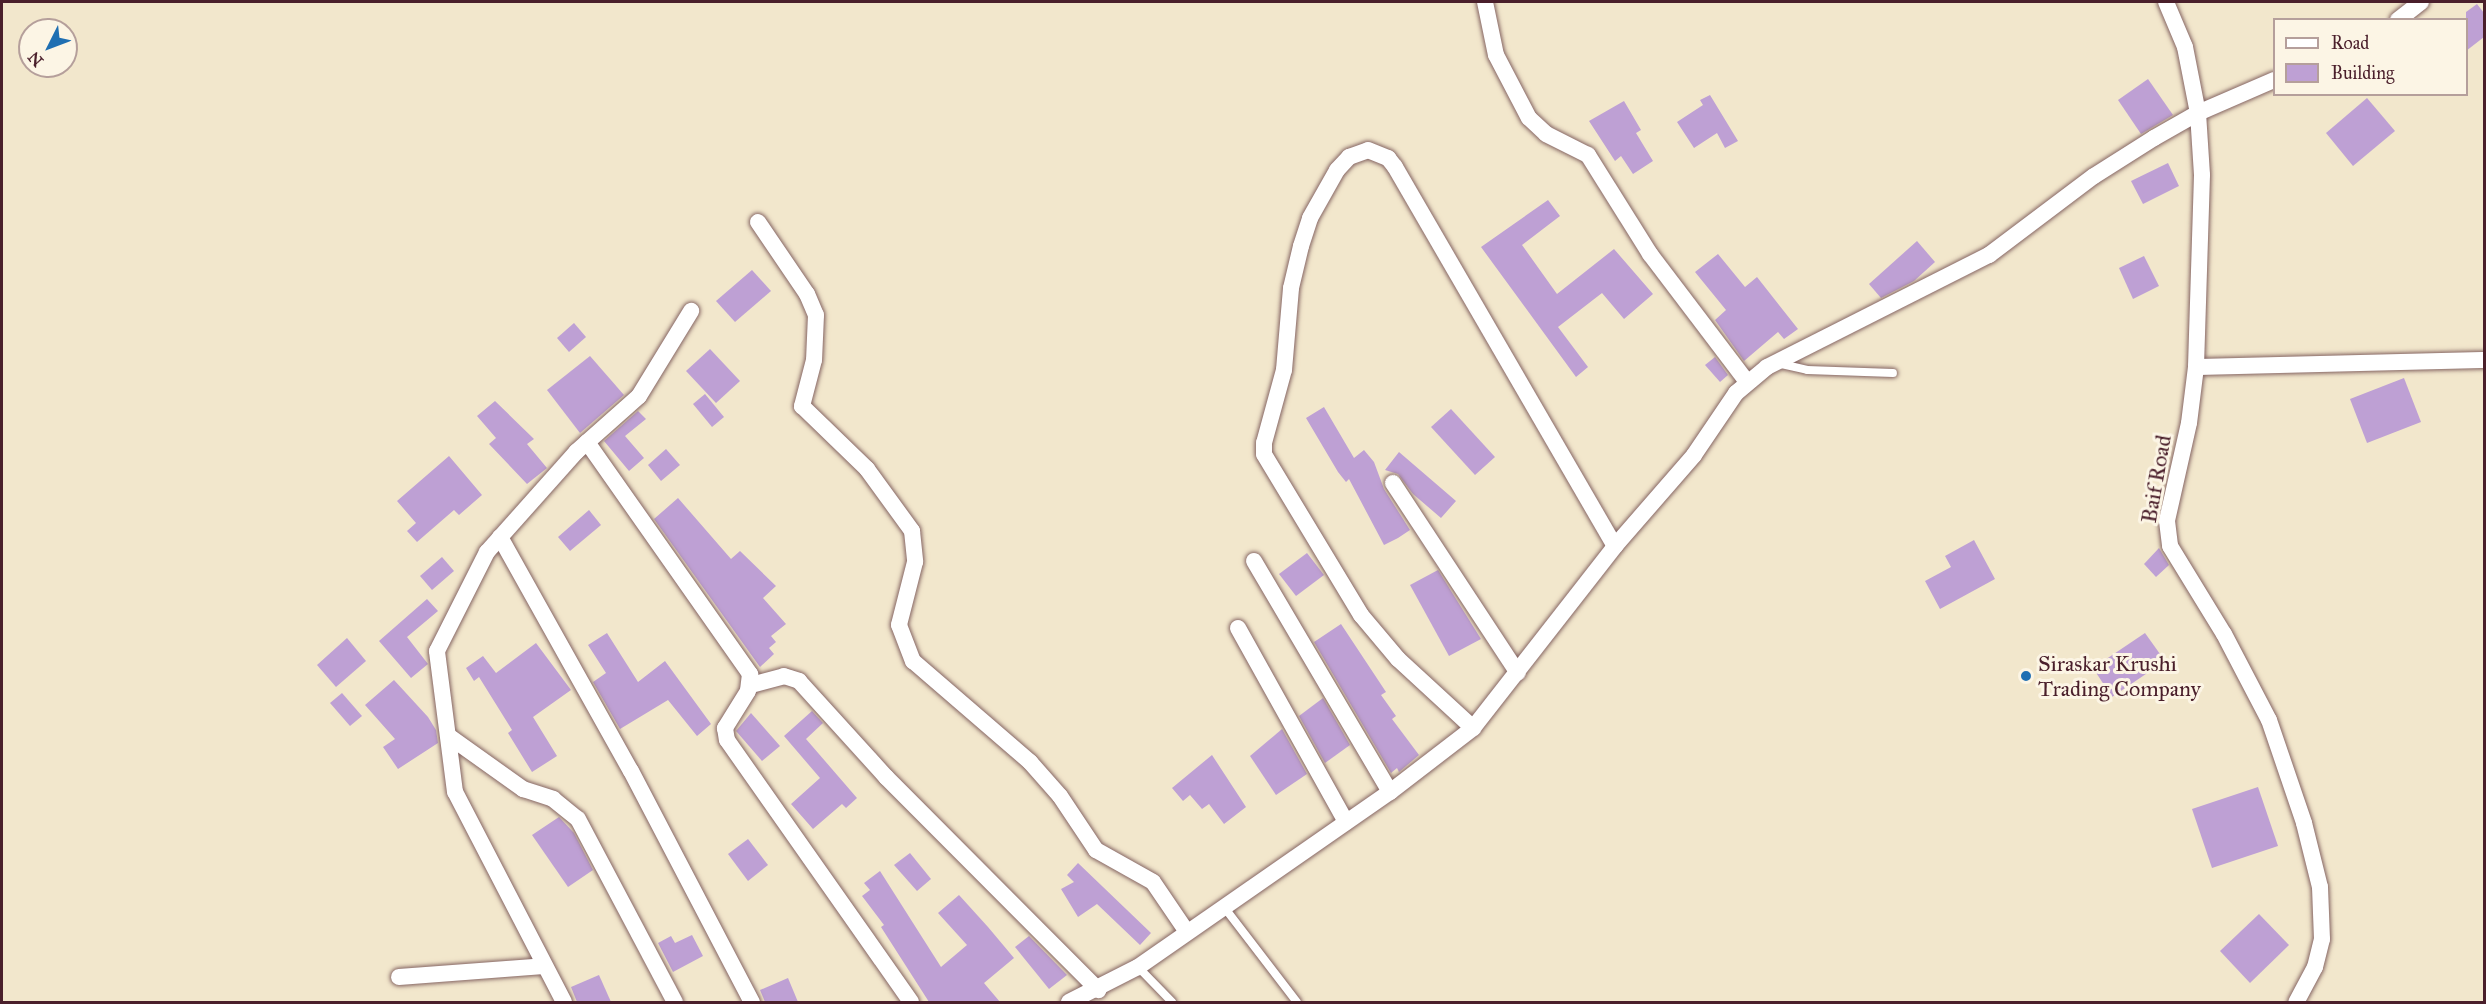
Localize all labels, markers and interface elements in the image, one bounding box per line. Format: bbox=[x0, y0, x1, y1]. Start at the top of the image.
north arrow bbox=[18, 18, 78, 78]
legend bbox=[2273, 18, 2468, 96]
text: Road bbox=[2331, 32, 2369, 54]
text: N bbox=[24, 48, 47, 70]
text: Building bbox=[2331, 62, 2394, 84]
street label: Baif Road bbox=[2135, 433, 2177, 525]
place label: Siraskar Krushi Trading Company bbox=[2038, 650, 2201, 702]
marker: Siraskar Krushi Trading Company bbox=[2019, 669, 2033, 683]

